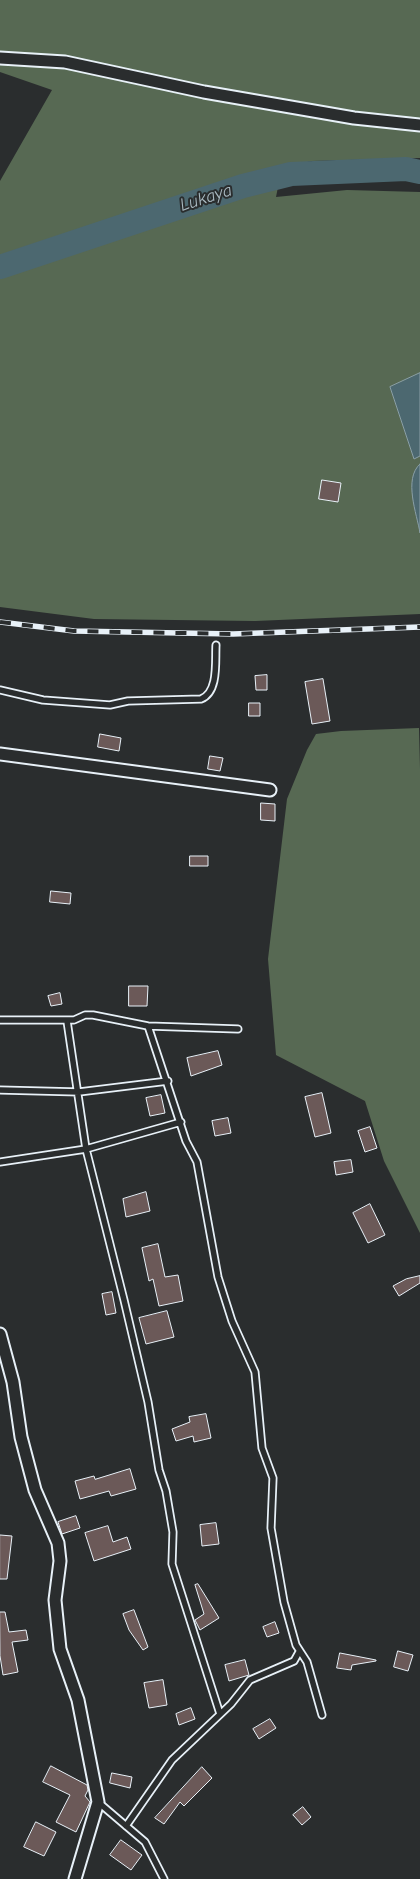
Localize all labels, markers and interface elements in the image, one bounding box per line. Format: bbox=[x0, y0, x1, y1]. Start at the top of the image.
water label: Lukaya bbox=[177, 179, 235, 217]

